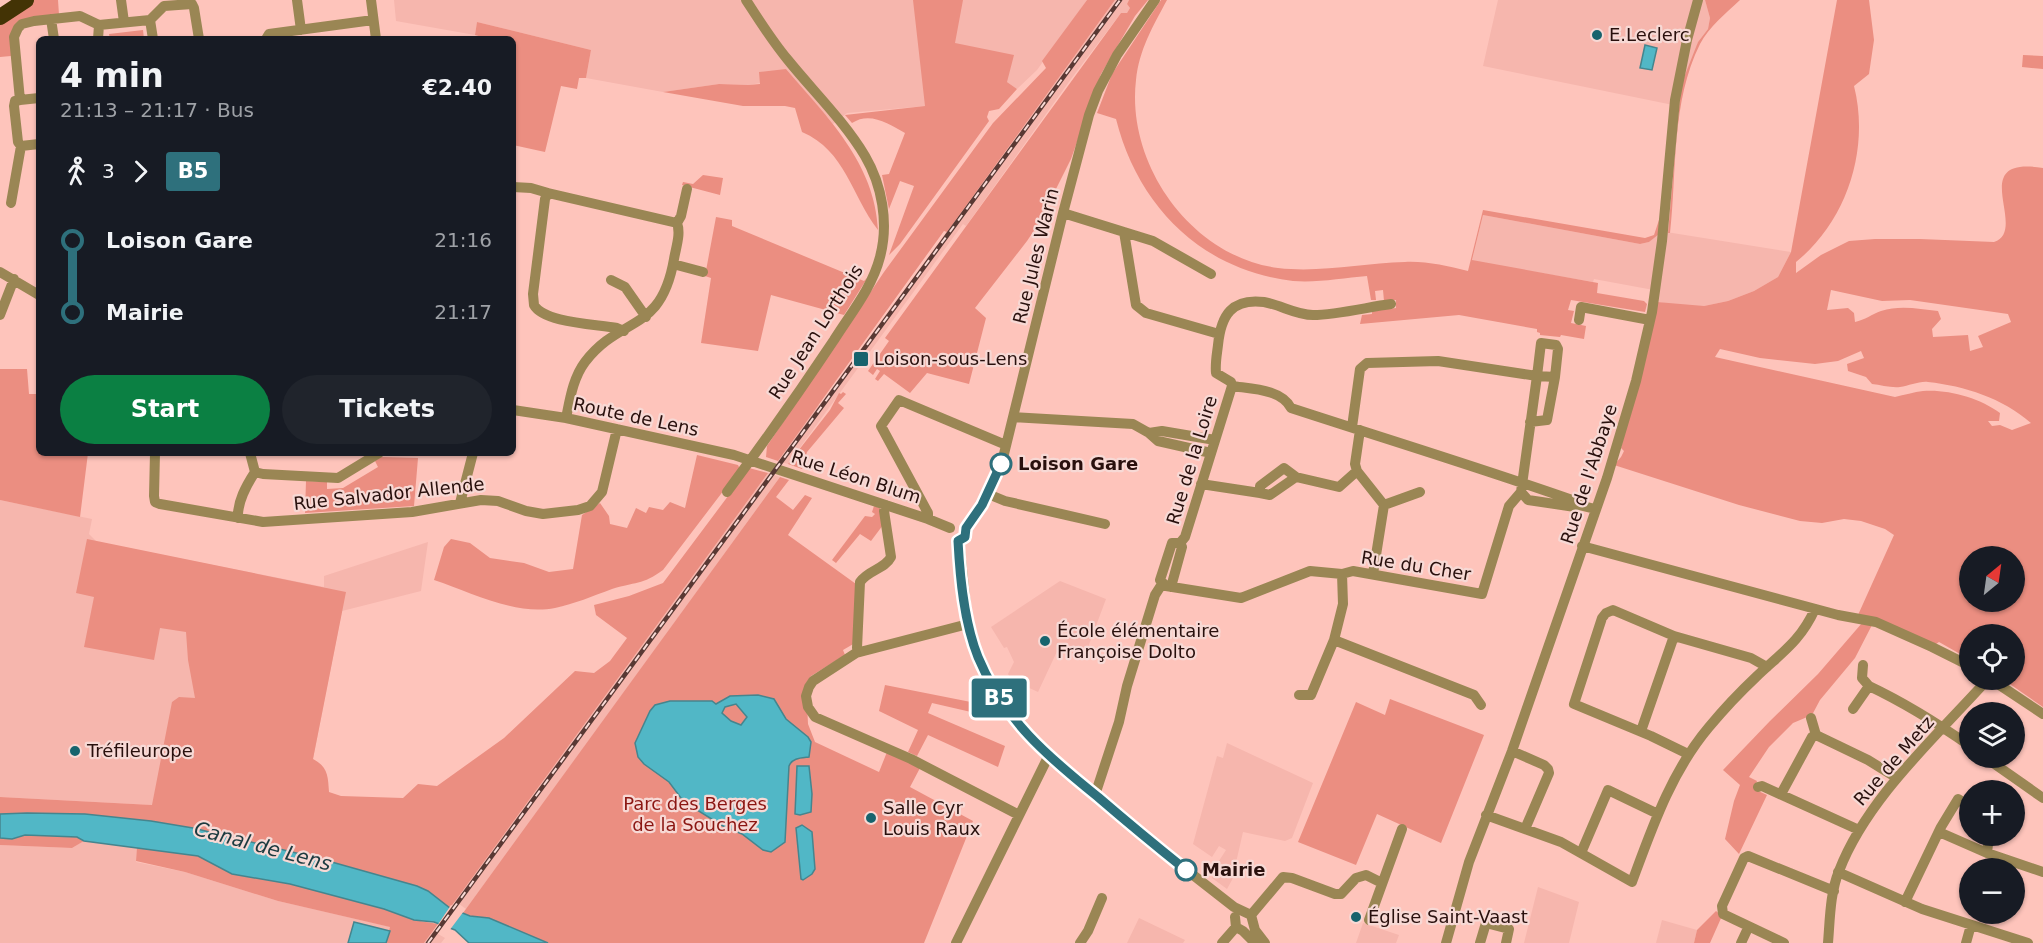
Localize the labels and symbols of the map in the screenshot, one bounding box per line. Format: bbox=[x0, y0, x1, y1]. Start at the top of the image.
place label: E.Leclerc bbox=[1609, 24, 1690, 45]
marker: E.Leclerc bbox=[1590, 28, 1604, 42]
street label: Rue Jules Warin bbox=[1008, 186, 1063, 326]
street label: Rue Jean Lorthois bbox=[764, 260, 867, 403]
place label: Loison-sous-Lens bbox=[874, 348, 1027, 369]
marker: Loison-sous-Lens bbox=[852, 350, 870, 368]
street label: Route de Lens bbox=[571, 393, 701, 440]
street label: Rue de la Loire bbox=[1162, 393, 1221, 527]
street label: Rue de l'Abbaye bbox=[1556, 401, 1621, 547]
street label: Rue Léon Blum bbox=[789, 446, 924, 507]
marker: Loison Gare bbox=[990, 453, 1012, 475]
place label: Loison Gare bbox=[1018, 453, 1138, 474]
street label: Rue Salvador Allende bbox=[292, 473, 485, 514]
street label: Rue du Cher bbox=[1360, 546, 1473, 585]
north arrow bbox=[1959, 546, 2025, 612]
place label: École élémentaire Françoise Dolto bbox=[1057, 620, 1219, 662]
marker: École élémentaire Françoise Dolto bbox=[1038, 634, 1052, 648]
line badge: B5 bbox=[972, 678, 1026, 718]
street label: Rue de Metz bbox=[1849, 712, 1938, 810]
place label: Tréfileurope bbox=[86, 740, 193, 761]
marker: Tréfileurope bbox=[68, 744, 82, 758]
park label: Parc des Berges de la Souchez bbox=[623, 793, 767, 835]
place label: Salle Cyr Louis Raux bbox=[883, 797, 981, 839]
marker: Salle Cyr Louis Raux bbox=[864, 811, 878, 825]
water label: Canal de Lens bbox=[192, 816, 334, 876]
marker: Mairie bbox=[1175, 859, 1197, 881]
place label: Mairie bbox=[1202, 859, 1265, 880]
place label: Église Saint-Vaast bbox=[1368, 906, 1528, 927]
marker: Église Saint-Vaast bbox=[1349, 910, 1363, 924]

